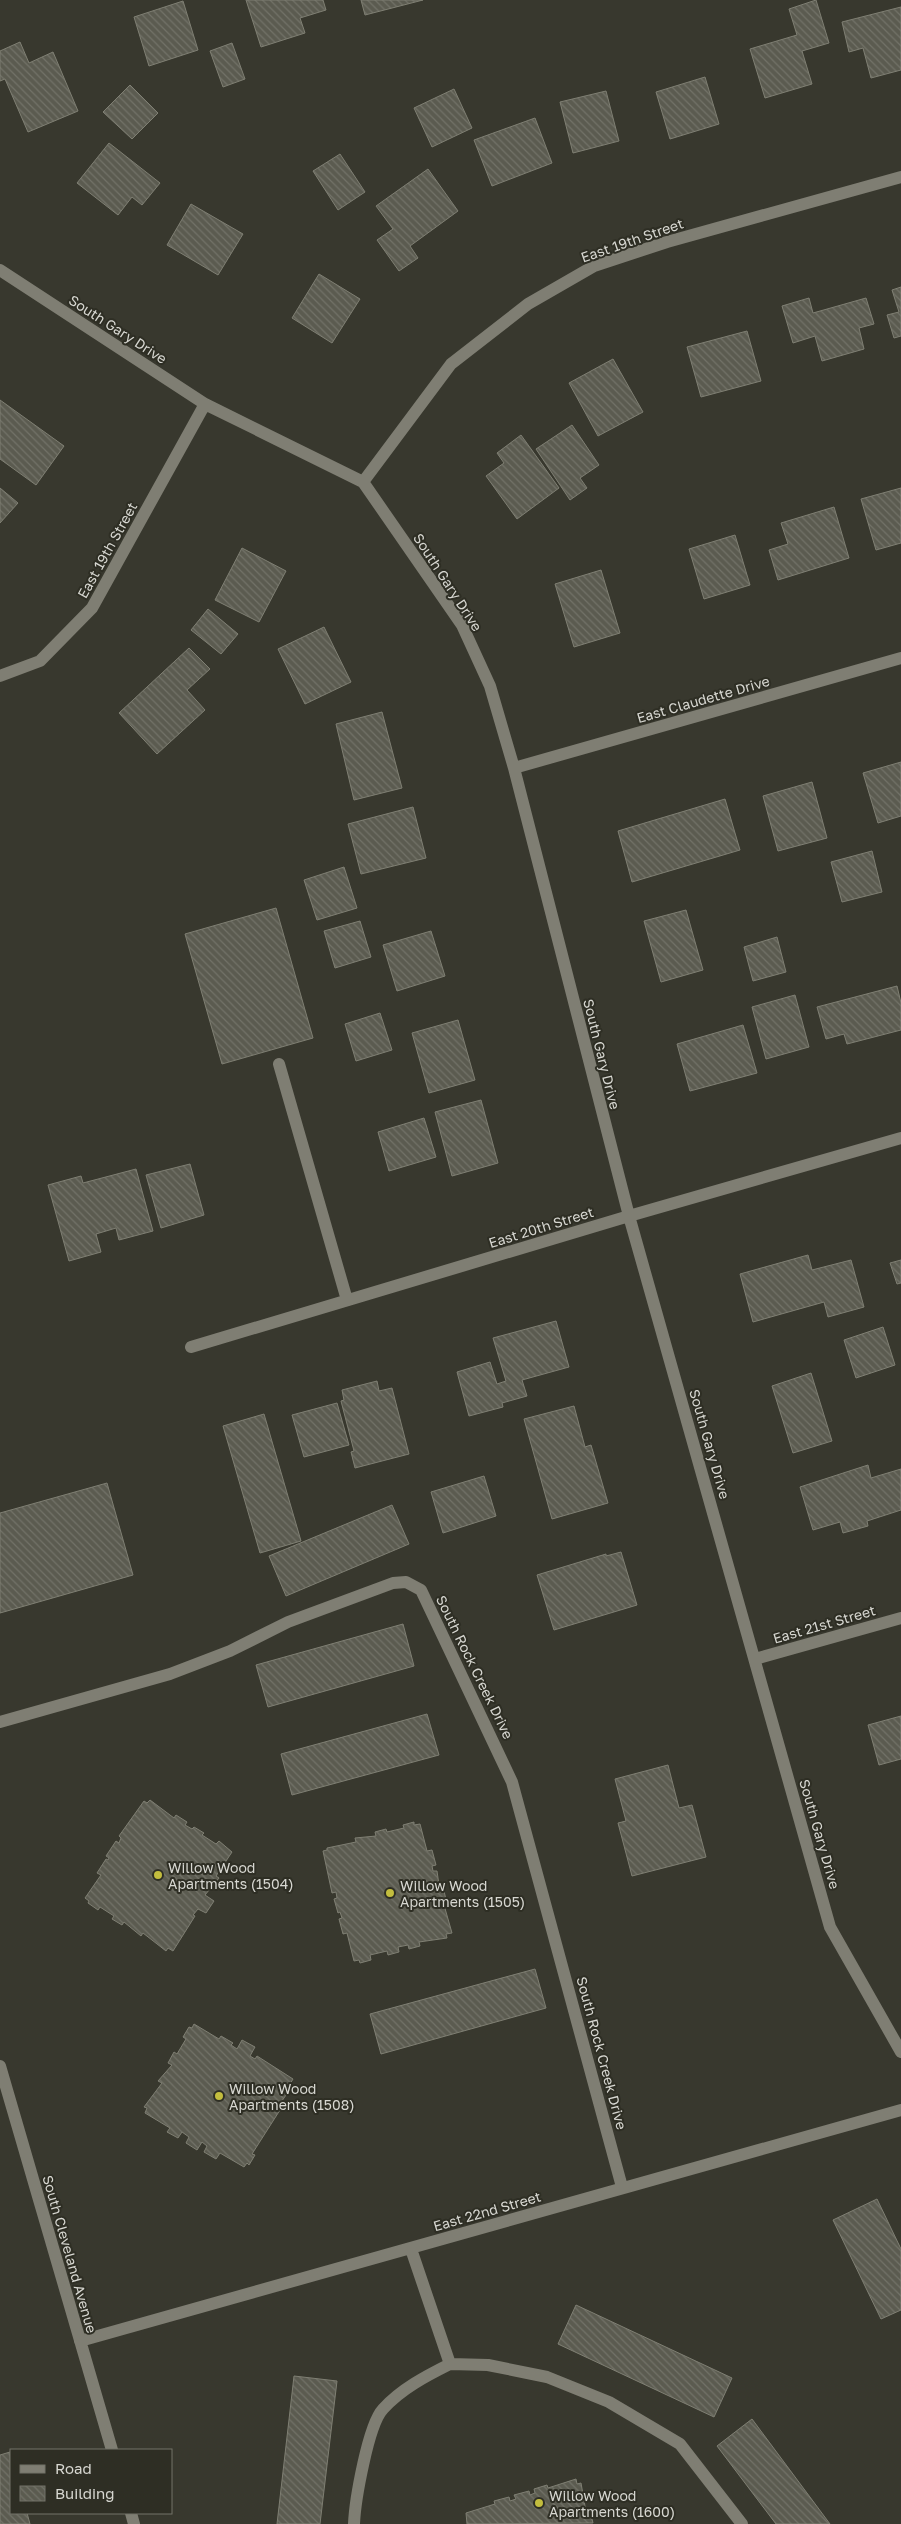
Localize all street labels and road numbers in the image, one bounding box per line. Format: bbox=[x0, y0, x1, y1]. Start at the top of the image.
street label: East 19th Street bbox=[579, 215, 685, 265]
street label: South Gary Drive bbox=[66, 291, 170, 367]
street label: East 19th Street bbox=[74, 499, 140, 601]
street label: South Gary Drive bbox=[410, 530, 486, 634]
street label: East Claudette Drive bbox=[635, 672, 771, 726]
street label: South Gary Drive bbox=[580, 997, 624, 1111]
street label: East 20th Street bbox=[487, 1203, 595, 1251]
street label: South Gary Drive bbox=[686, 1387, 734, 1501]
street label: South Rock Creek Drive bbox=[433, 1592, 517, 1742]
street label: East 21st Street bbox=[771, 1601, 877, 1647]
street label: South Gary Drive bbox=[796, 1777, 844, 1891]
street label: South Rock Creek Drive bbox=[573, 1975, 631, 2131]
street label: South Cleveland Avenue bbox=[39, 2173, 101, 2335]
street label: East 22nd Street bbox=[431, 2187, 543, 2235]

